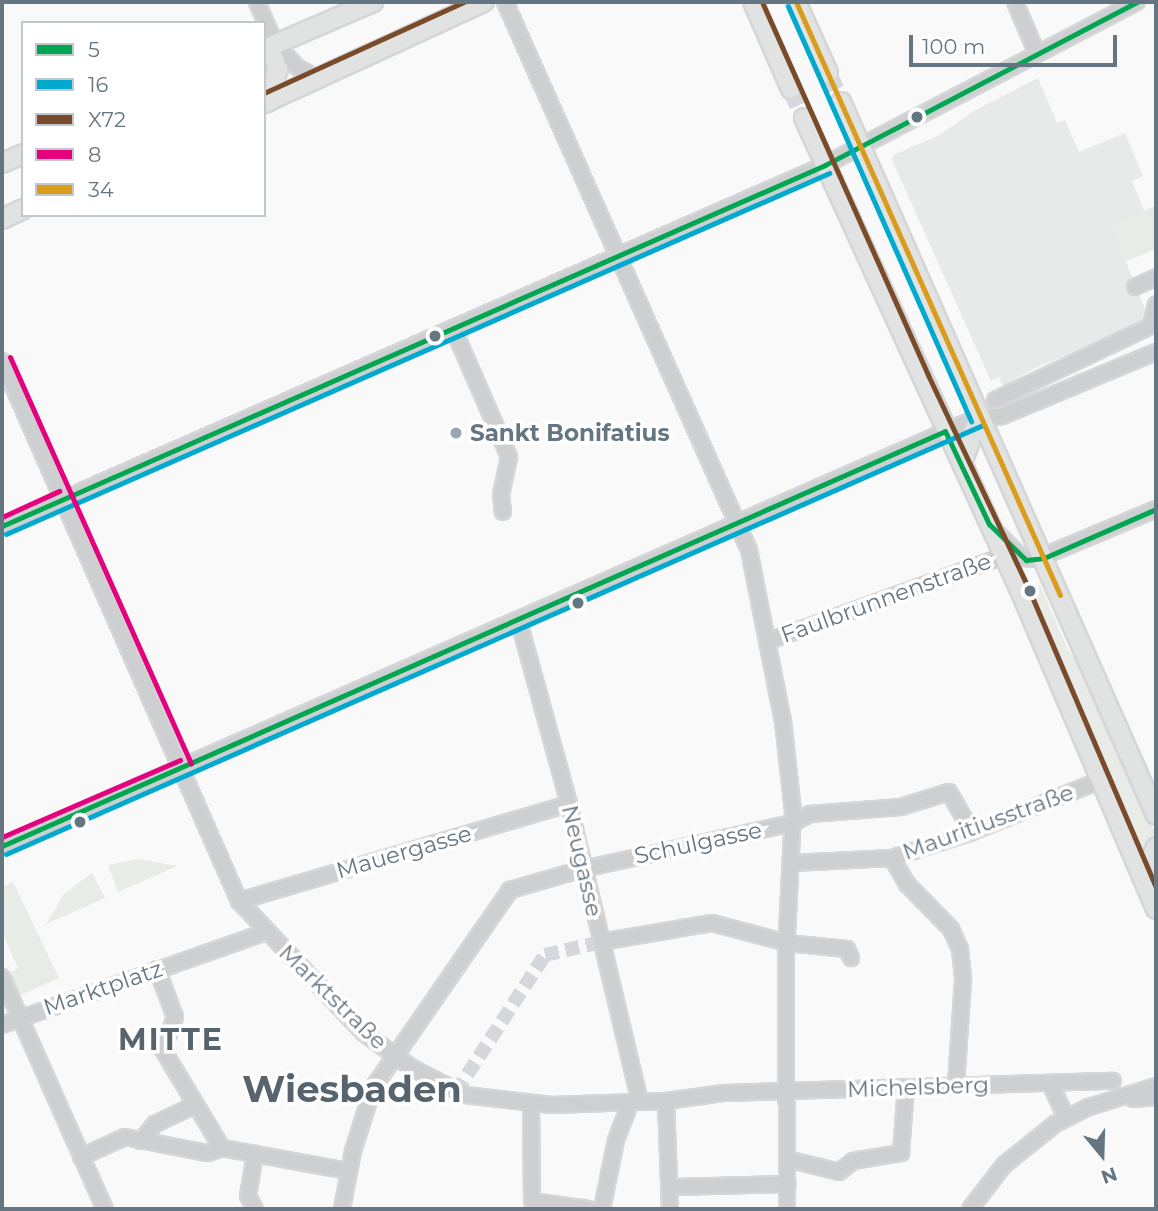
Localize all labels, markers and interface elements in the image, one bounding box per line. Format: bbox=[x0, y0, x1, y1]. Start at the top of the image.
legend bbox=[21, 21, 266, 217]
scale bar bbox=[913, 21, 1121, 65]
text: 100 m bbox=[922, 34, 985, 59]
text: 5 bbox=[88, 37, 100, 62]
text: 16 bbox=[88, 72, 108, 97]
text: X72 bbox=[88, 107, 126, 132]
unlabelled marker bbox=[910, 110, 924, 124]
text: 8 bbox=[88, 142, 101, 167]
text: 34 bbox=[88, 177, 114, 202]
unlabelled marker bbox=[428, 329, 442, 343]
place label: Sankt Bonifatius bbox=[470, 419, 670, 447]
marker: Sankt Bonifatius bbox=[448, 425, 464, 441]
street label: Faulbrunnenstraße bbox=[777, 547, 995, 649]
unlabelled marker bbox=[1023, 584, 1037, 598]
unlabelled marker bbox=[571, 596, 585, 610]
street label: Mauritiusstraße bbox=[899, 778, 1077, 866]
street label: Neugasse bbox=[556, 802, 608, 920]
unlabelled marker bbox=[73, 815, 87, 829]
street label: Schulgasse bbox=[632, 816, 764, 870]
street label: Mauergasse bbox=[333, 820, 475, 884]
street label: Marktstraße bbox=[273, 939, 393, 1055]
street label: Marktplatz bbox=[40, 955, 166, 1021]
district label: MITTE bbox=[119, 1022, 223, 1058]
district label: Wiesbaden bbox=[242, 1067, 462, 1111]
street label: Michelsberg bbox=[847, 1071, 989, 1103]
north arrow bbox=[1067, 1120, 1137, 1190]
text: N bbox=[1098, 1162, 1120, 1189]

